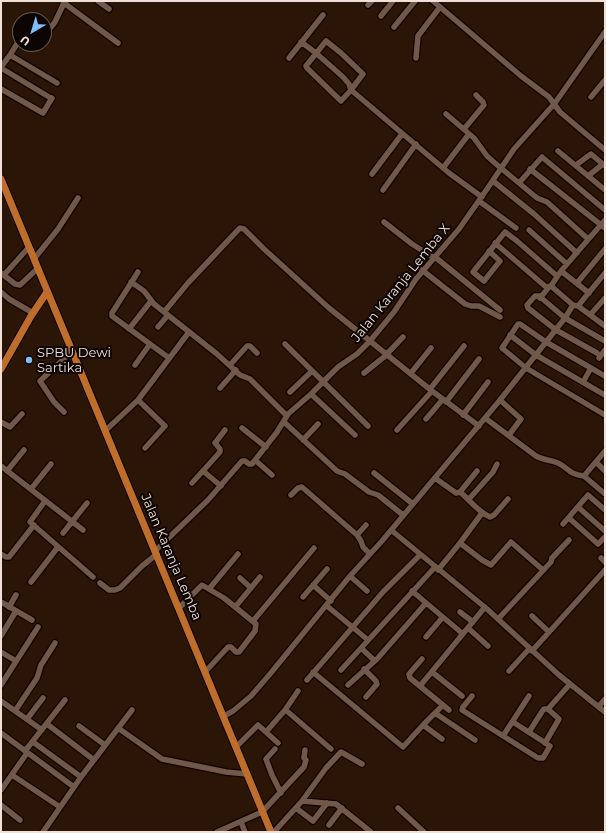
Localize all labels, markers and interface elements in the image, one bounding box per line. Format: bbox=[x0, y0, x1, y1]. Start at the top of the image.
north arrow bbox=[12, 12, 52, 52]
text: U bbox=[18, 32, 33, 49]
street label: Jalan Karanja Lemba X bbox=[348, 221, 454, 345]
place label: SPBU Dewi Sartika bbox=[37, 345, 111, 376]
marker: SPBU Dewi Sartika bbox=[24, 355, 34, 365]
street label: Jalan Karanja Lemba bbox=[137, 491, 205, 623]

